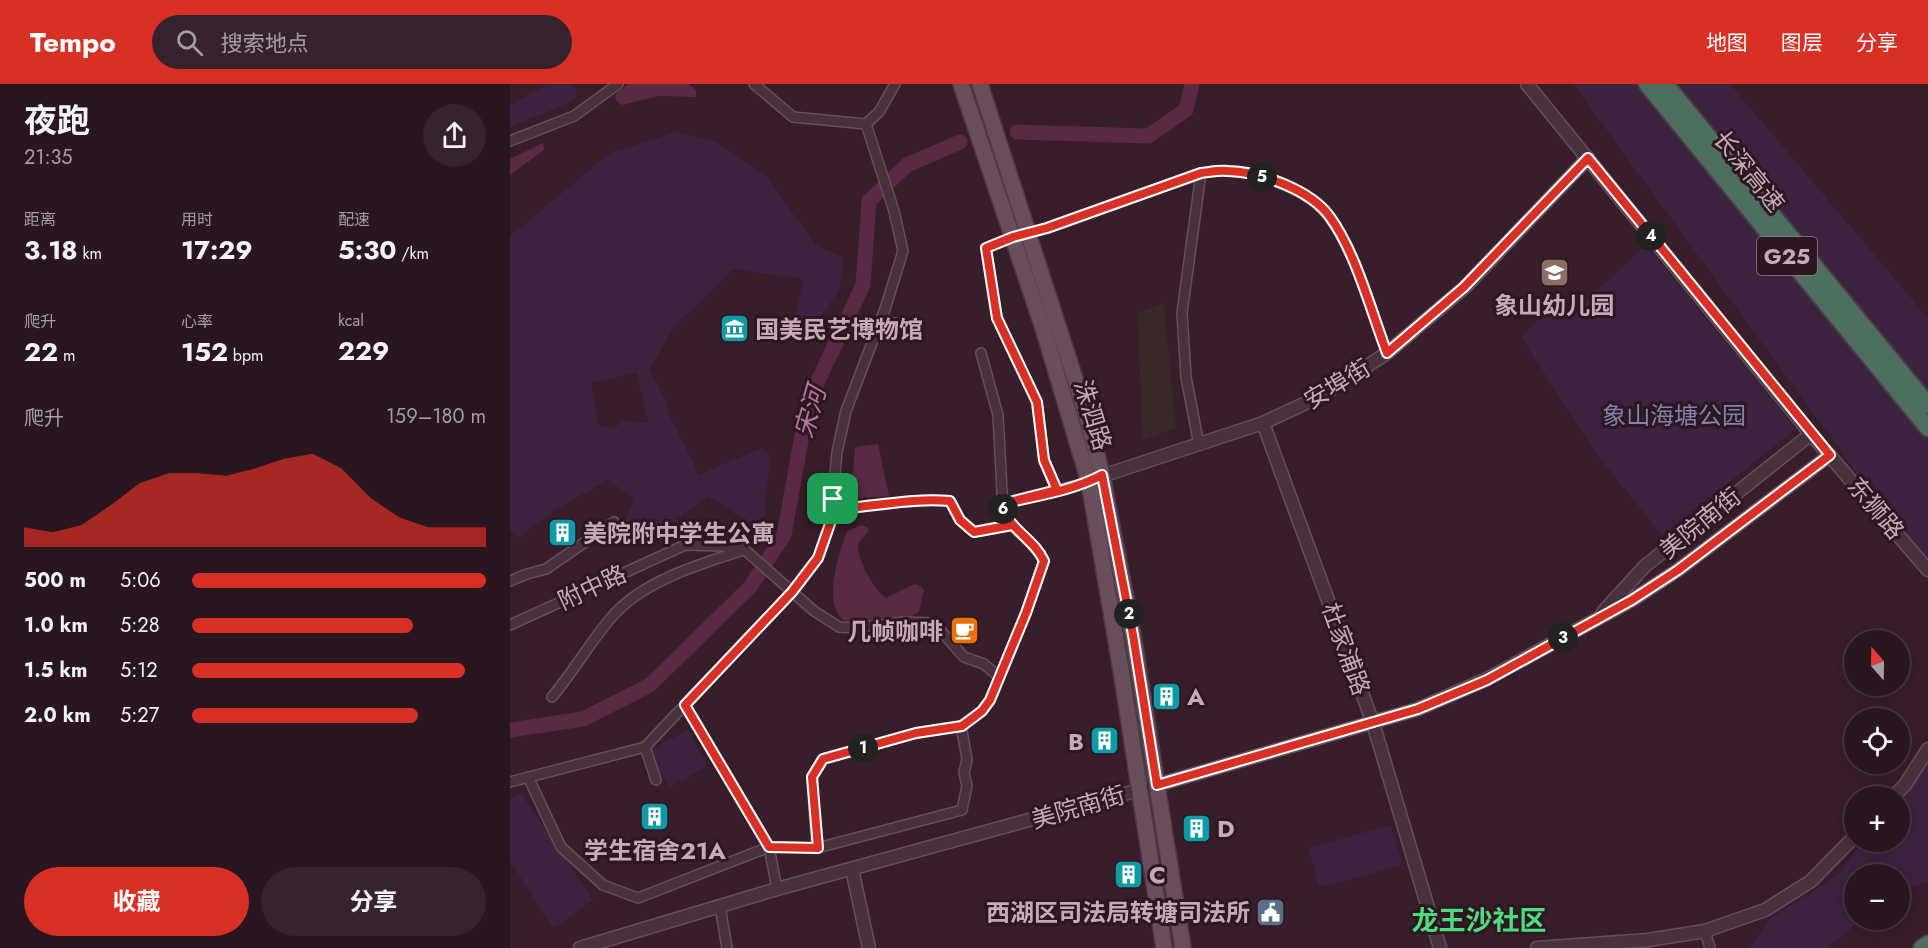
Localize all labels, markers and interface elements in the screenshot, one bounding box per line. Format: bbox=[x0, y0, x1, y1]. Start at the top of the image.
search box bbox=[152, 15, 572, 69]
text: Tempo bbox=[30, 22, 116, 63]
icon: search bbox=[173, 26, 206, 59]
text: 搜索地点 bbox=[221, 27, 309, 59]
text: 地图 bbox=[1706, 28, 1748, 58]
text: 图层 bbox=[1781, 28, 1823, 58]
text: 分享 bbox=[1856, 28, 1898, 58]
text: 夜跑 bbox=[24, 97, 90, 144]
button: share bbox=[423, 104, 486, 167]
street label: 长深高速 bbox=[1705, 123, 1793, 219]
text: 21:35 bbox=[24, 143, 73, 172]
pin: 5 bbox=[1247, 162, 1277, 192]
text: 5 bbox=[1257, 165, 1267, 188]
text: 距离 bbox=[24, 208, 56, 231]
text: 用时 bbox=[181, 208, 213, 231]
text: 配速 bbox=[338, 208, 370, 231]
pin: 4 bbox=[1636, 221, 1666, 251]
text: 4 bbox=[1645, 224, 1657, 247]
text: 3.18 bbox=[24, 231, 78, 269]
text: 17:29 bbox=[181, 231, 253, 269]
text: 5:30 bbox=[338, 231, 397, 269]
road number: G25 bbox=[1757, 237, 1817, 275]
text: km bbox=[78, 242, 102, 265]
text: /km bbox=[397, 242, 429, 265]
school or university icon: 象山幼儿园 bbox=[1538, 256, 1570, 288]
place label: 象山幼儿园 bbox=[1494, 288, 1614, 323]
text: kcal bbox=[338, 309, 364, 332]
text: 爬升 bbox=[24, 310, 56, 333]
text: 心率 bbox=[181, 310, 213, 333]
place label: 国美民艺博物馆 bbox=[755, 312, 923, 347]
museum icon: 国美民艺博物馆 bbox=[718, 313, 750, 345]
text: 229 bbox=[338, 332, 390, 370]
text: 22 bbox=[24, 333, 58, 371]
text: 152 bbox=[181, 333, 228, 371]
text: m bbox=[58, 344, 75, 367]
text: bpm bbox=[228, 344, 264, 367]
street label: 安埠街 bbox=[1297, 350, 1377, 418]
street label: 洙泗路 bbox=[1066, 375, 1120, 455]
water label: 宋河 bbox=[785, 377, 837, 442]
park label: 象山海塘公园 bbox=[1602, 398, 1746, 433]
text: 159–180 m bbox=[386, 402, 486, 431]
text: 爬升 bbox=[24, 404, 64, 433]
street label: 东狮路 bbox=[1839, 469, 1913, 547]
pin bbox=[807, 473, 858, 524]
street label: 美院南街 bbox=[1652, 479, 1748, 567]
icon: arrive bbox=[816, 482, 849, 515]
pin: 6 bbox=[988, 494, 1018, 524]
text: 6 bbox=[998, 497, 1008, 520]
place label: 美院附中学生公寓 bbox=[583, 516, 775, 551]
building icon: 美院附中学生公寓 bbox=[546, 517, 578, 549]
street label: 附中路 bbox=[552, 556, 632, 618]
text: 500 m bbox=[24, 566, 86, 595]
text: 5:06 bbox=[120, 566, 161, 595]
street label: 杜家浦路 bbox=[1313, 598, 1379, 700]
pin: 2 bbox=[1114, 599, 1144, 629]
text: 2 bbox=[1124, 602, 1134, 625]
text: 1.0 km bbox=[24, 611, 88, 640]
text: 5:28 bbox=[120, 611, 160, 640]
place label: 几帧咖啡 bbox=[847, 614, 943, 649]
cafe icon: 几帧咖啡 bbox=[948, 615, 980, 647]
pin: 3 bbox=[1548, 623, 1578, 653]
text: 3 bbox=[1558, 626, 1568, 649]
north arrow bbox=[1844, 630, 1910, 696]
map controls bbox=[1844, 630, 1910, 930]
text: 1.5 km bbox=[24, 656, 87, 685]
text: 5:12 bbox=[120, 656, 158, 685]
place label: A bbox=[1186, 679, 1205, 714]
building icon: A bbox=[1150, 680, 1182, 712]
text: 2.0 km bbox=[24, 701, 91, 730]
text: 5:27 bbox=[120, 701, 159, 730]
button: locate bbox=[1844, 708, 1910, 774]
place label: B bbox=[1068, 724, 1084, 759]
building icon: B bbox=[1089, 725, 1121, 757]
pin: 1 bbox=[848, 733, 878, 763]
text: 1 bbox=[859, 736, 867, 759]
street label: 美院南街 bbox=[1027, 777, 1129, 837]
button: + bbox=[1844, 786, 1910, 852]
building icon: 学生宿舍21A bbox=[639, 801, 671, 833]
place label: D bbox=[1217, 811, 1235, 846]
building icon: D bbox=[1180, 812, 1212, 844]
place label: 学生宿舍21A bbox=[584, 833, 726, 868]
place label: C bbox=[1149, 857, 1166, 892]
building icon: C bbox=[1112, 858, 1144, 890]
button: − bbox=[1844, 864, 1910, 930]
button: 收藏 bbox=[24, 867, 249, 936]
button: 分享 bbox=[261, 867, 486, 936]
place label: 西湖区司法局转塘司法所 bbox=[986, 895, 1250, 930]
public building icon: 西湖区司法局转塘司法所 bbox=[1255, 896, 1287, 928]
district label: 龙王沙社区 bbox=[1412, 901, 1547, 940]

